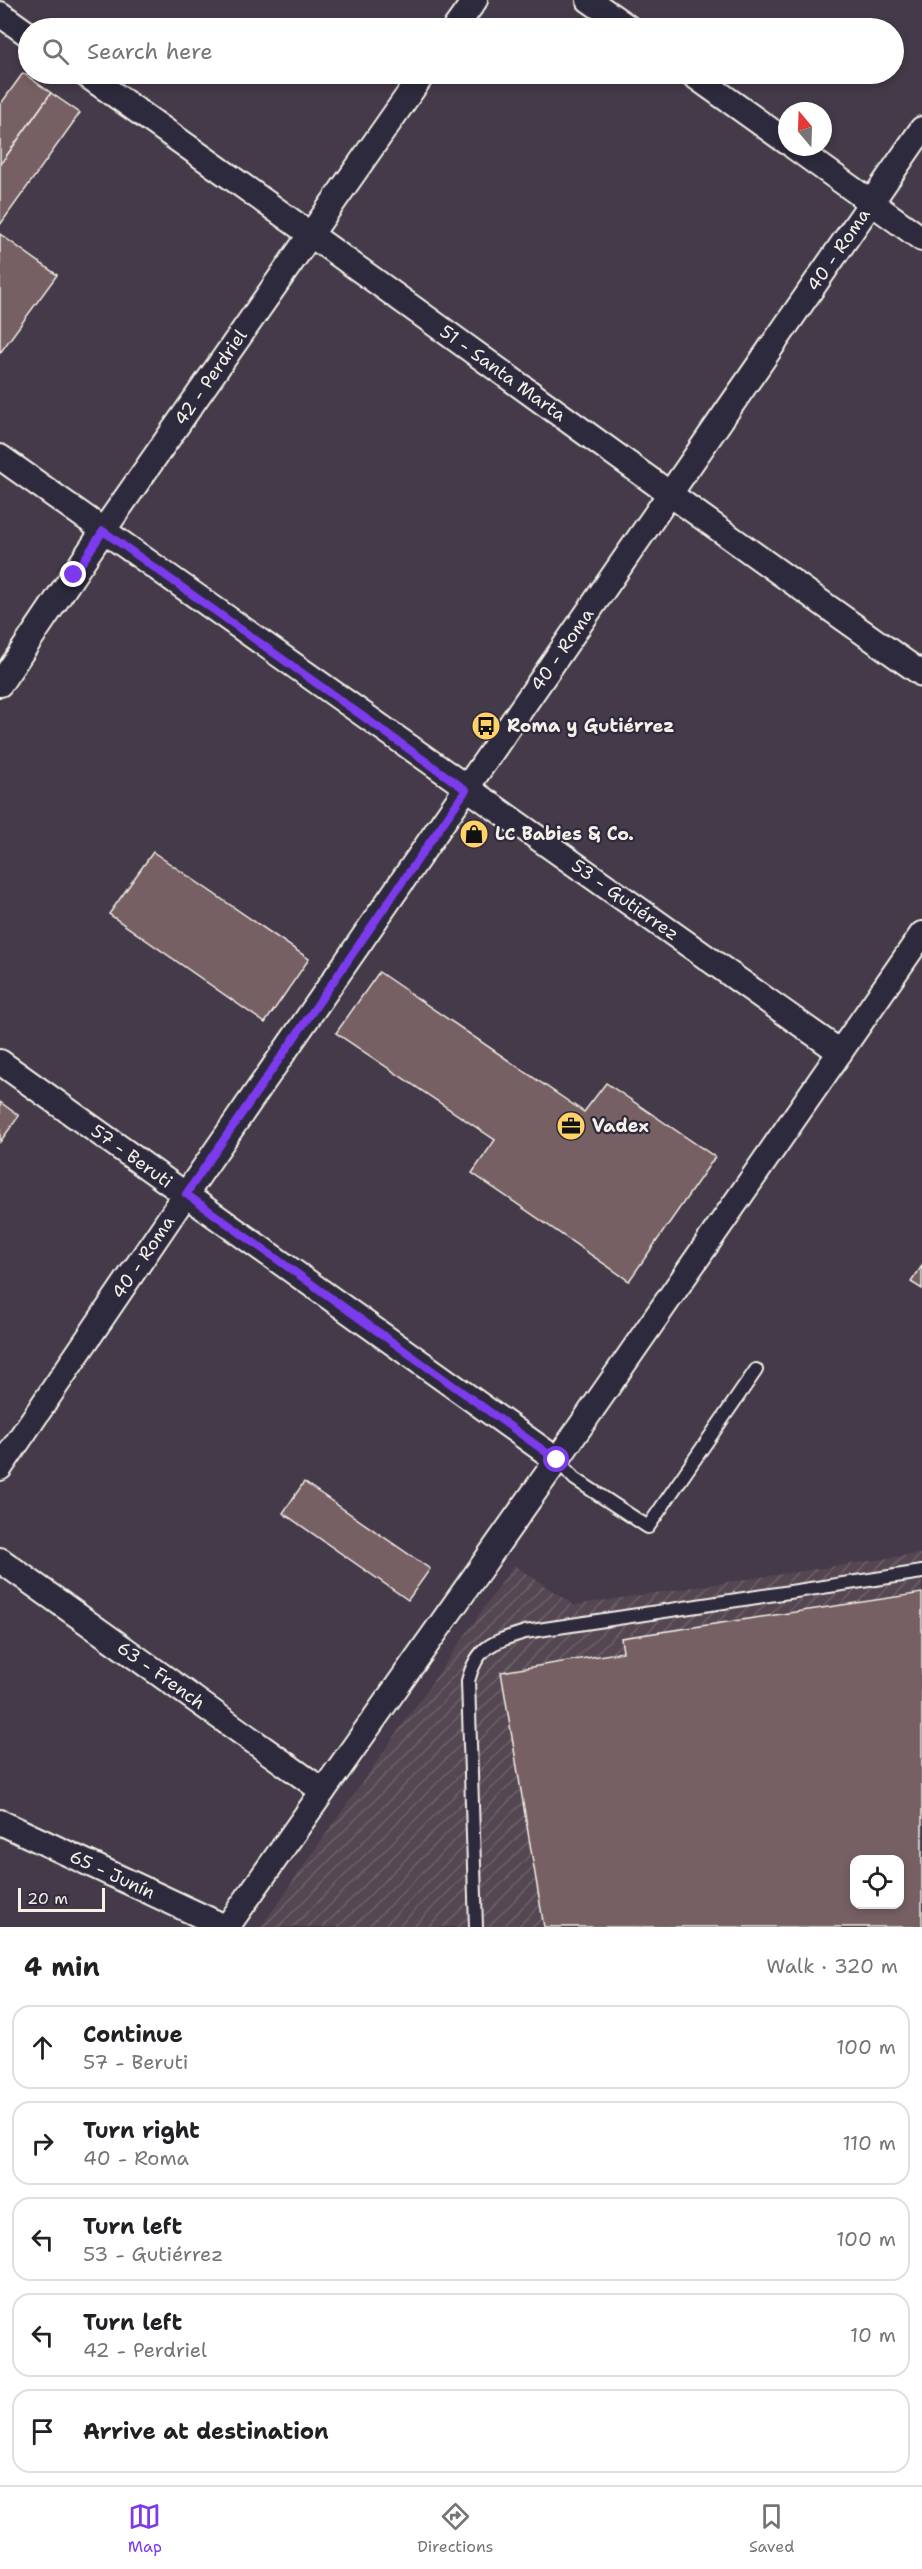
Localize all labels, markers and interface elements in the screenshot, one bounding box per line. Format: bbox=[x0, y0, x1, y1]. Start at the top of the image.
search box bbox=[18, 18, 904, 84]
icon: search bbox=[39, 35, 72, 68]
text: Search here bbox=[87, 37, 213, 66]
north arrow bbox=[778, 102, 832, 156]
street label: 40 - Roma bbox=[802, 204, 876, 296]
street label: 51 - Santa Marta bbox=[435, 319, 571, 427]
street label: 42 - Perdriel bbox=[169, 324, 253, 430]
route end bbox=[60, 561, 86, 587]
street label: 40 - Roma bbox=[525, 603, 599, 696]
bus stop icon: Roma y Gutiérrez bbox=[470, 710, 502, 742]
place label: Roma y Gutiérrez bbox=[507, 714, 675, 738]
shop icon: LC Babies & Co. bbox=[458, 818, 490, 850]
place label: LC Babies & Co. bbox=[495, 822, 634, 846]
street label: 53 - Gutiérrez bbox=[567, 854, 683, 946]
office icon: Vadex bbox=[555, 1110, 587, 1142]
place label: Vadex bbox=[592, 1114, 649, 1138]
street label: 57 - Beruti bbox=[86, 1119, 177, 1194]
street label: 40 - Roma bbox=[106, 1211, 180, 1303]
route start bbox=[543, 1446, 569, 1472]
street label: 63 - French bbox=[112, 1636, 210, 1715]
street label: 65 - Junín bbox=[66, 1844, 159, 1905]
map controls bbox=[850, 1855, 904, 1909]
button: locate bbox=[850, 1855, 904, 1909]
scale bar bbox=[18, 1885, 105, 1912]
text: 20 m bbox=[27, 1888, 68, 1909]
text: 4 min bbox=[24, 1949, 100, 1984]
text: Walk · 320 m bbox=[766, 1953, 898, 1979]
text: Continue bbox=[83, 2020, 183, 2049]
icon: ahead bbox=[26, 2031, 59, 2064]
text: 100 m bbox=[836, 2034, 896, 2060]
text: 57 - Beruti bbox=[83, 2049, 188, 2075]
text: Turn right bbox=[83, 2116, 200, 2145]
icon: right bbox=[26, 2127, 59, 2160]
text: 110 m bbox=[842, 2130, 896, 2156]
text: 40 - Roma bbox=[83, 2145, 189, 2171]
text: Turn left bbox=[83, 2212, 182, 2241]
icon: left bbox=[26, 2223, 59, 2256]
text: 100 m bbox=[836, 2226, 896, 2252]
text: 53 - Gutiérrez bbox=[83, 2241, 223, 2267]
text: Turn left bbox=[83, 2308, 182, 2337]
icon: left bbox=[26, 2319, 59, 2352]
text: 10 m bbox=[850, 2322, 896, 2348]
text: 42 - Perdriel bbox=[83, 2337, 207, 2363]
icon: arrive bbox=[26, 2415, 59, 2448]
text: Arrive at destination bbox=[83, 2417, 329, 2446]
tab: Map bbox=[128, 2500, 162, 2557]
tab: Directions bbox=[417, 2500, 494, 2557]
tab: Saved bbox=[749, 2500, 794, 2557]

